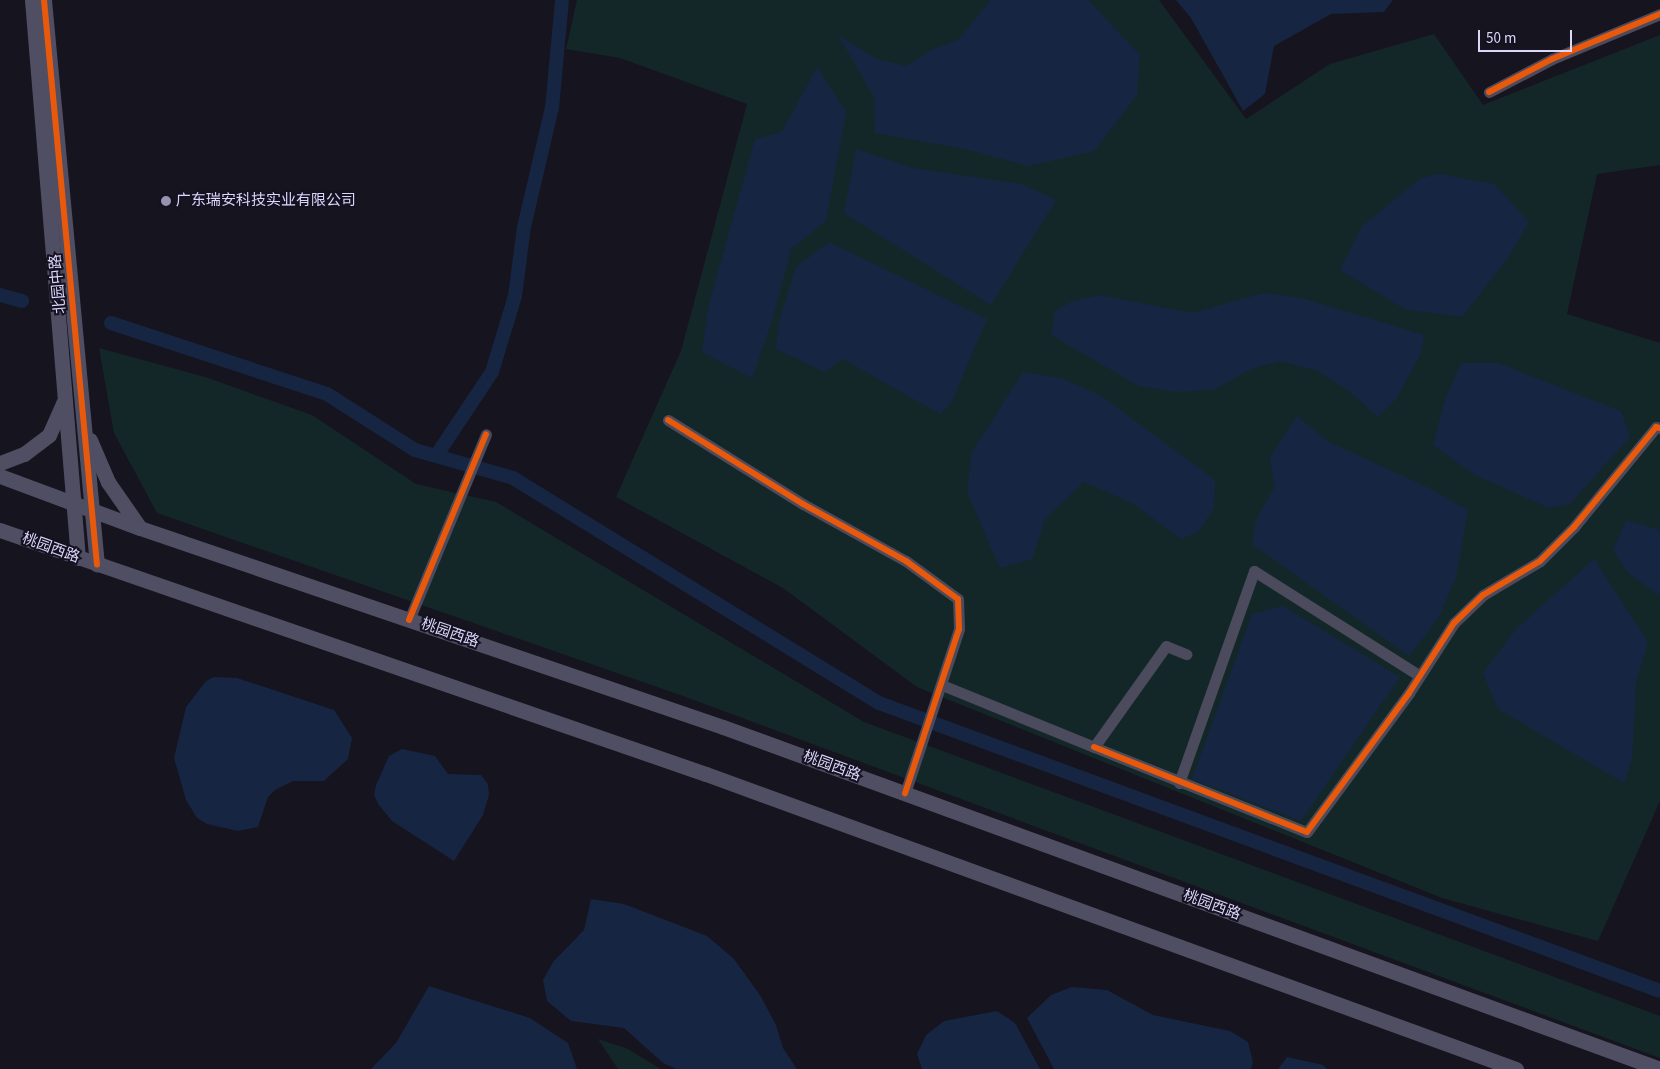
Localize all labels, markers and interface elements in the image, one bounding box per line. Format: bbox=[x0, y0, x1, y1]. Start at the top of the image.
scale bar bbox=[1480, 20, 1574, 52]
text: 50 m bbox=[1486, 28, 1516, 49]
place label: 广东瑞安科技实业有限公司 bbox=[176, 192, 356, 210]
marker: 广东瑞安科技实业有限公司 bbox=[160, 195, 172, 207]
street label: 北园中路 bbox=[46, 253, 70, 315]
street label: 桃园西路 bbox=[20, 529, 82, 567]
street label: 桃园西路 bbox=[419, 615, 481, 651]
street label: 桃园西路 bbox=[801, 747, 863, 785]
street label: 桃园西路 bbox=[1181, 886, 1243, 924]

